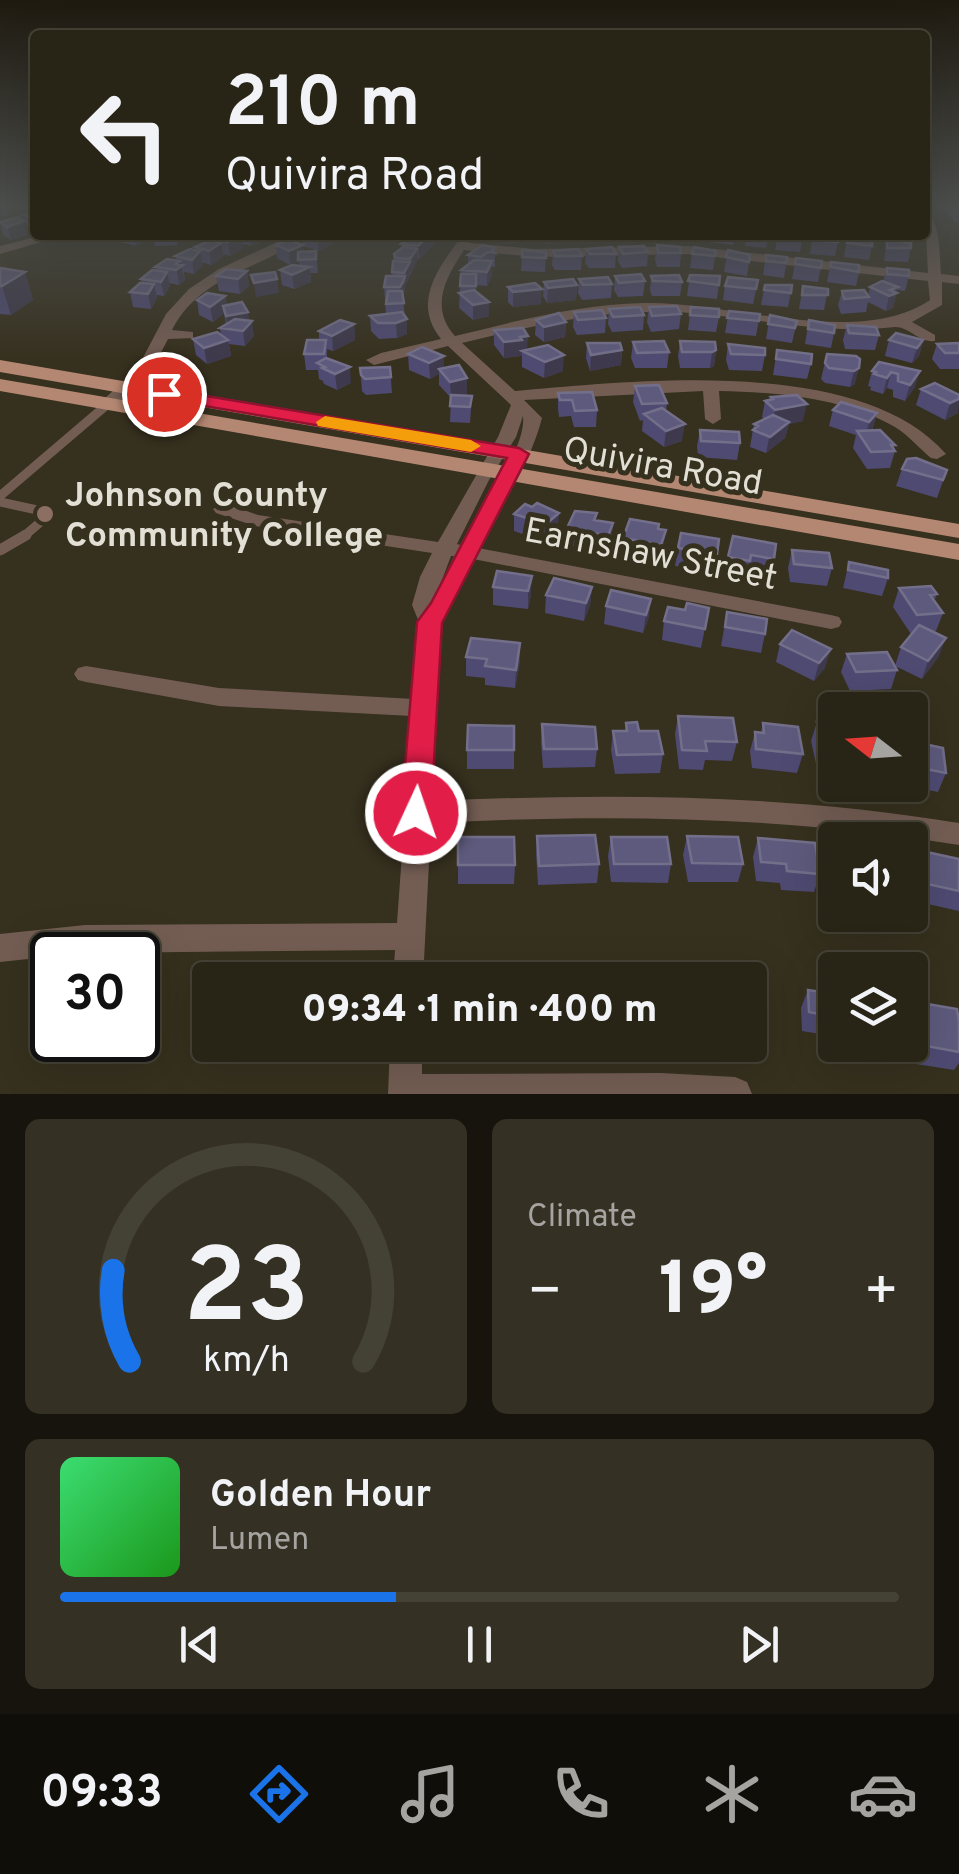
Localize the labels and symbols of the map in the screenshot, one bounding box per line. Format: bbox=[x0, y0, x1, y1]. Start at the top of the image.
pin bbox=[122, 352, 207, 437]
street label: Quivira Road bbox=[559, 429, 766, 507]
place label: Johnson County Community College bbox=[65, 475, 383, 559]
marker: Johnson County Community College bbox=[34, 503, 56, 525]
street label: Earnshaw Street bbox=[520, 510, 781, 602]
north arrow bbox=[818, 692, 928, 802]
position arrow bbox=[364, 761, 468, 865]
speed limit sign: 30 bbox=[30, 932, 160, 1062]

